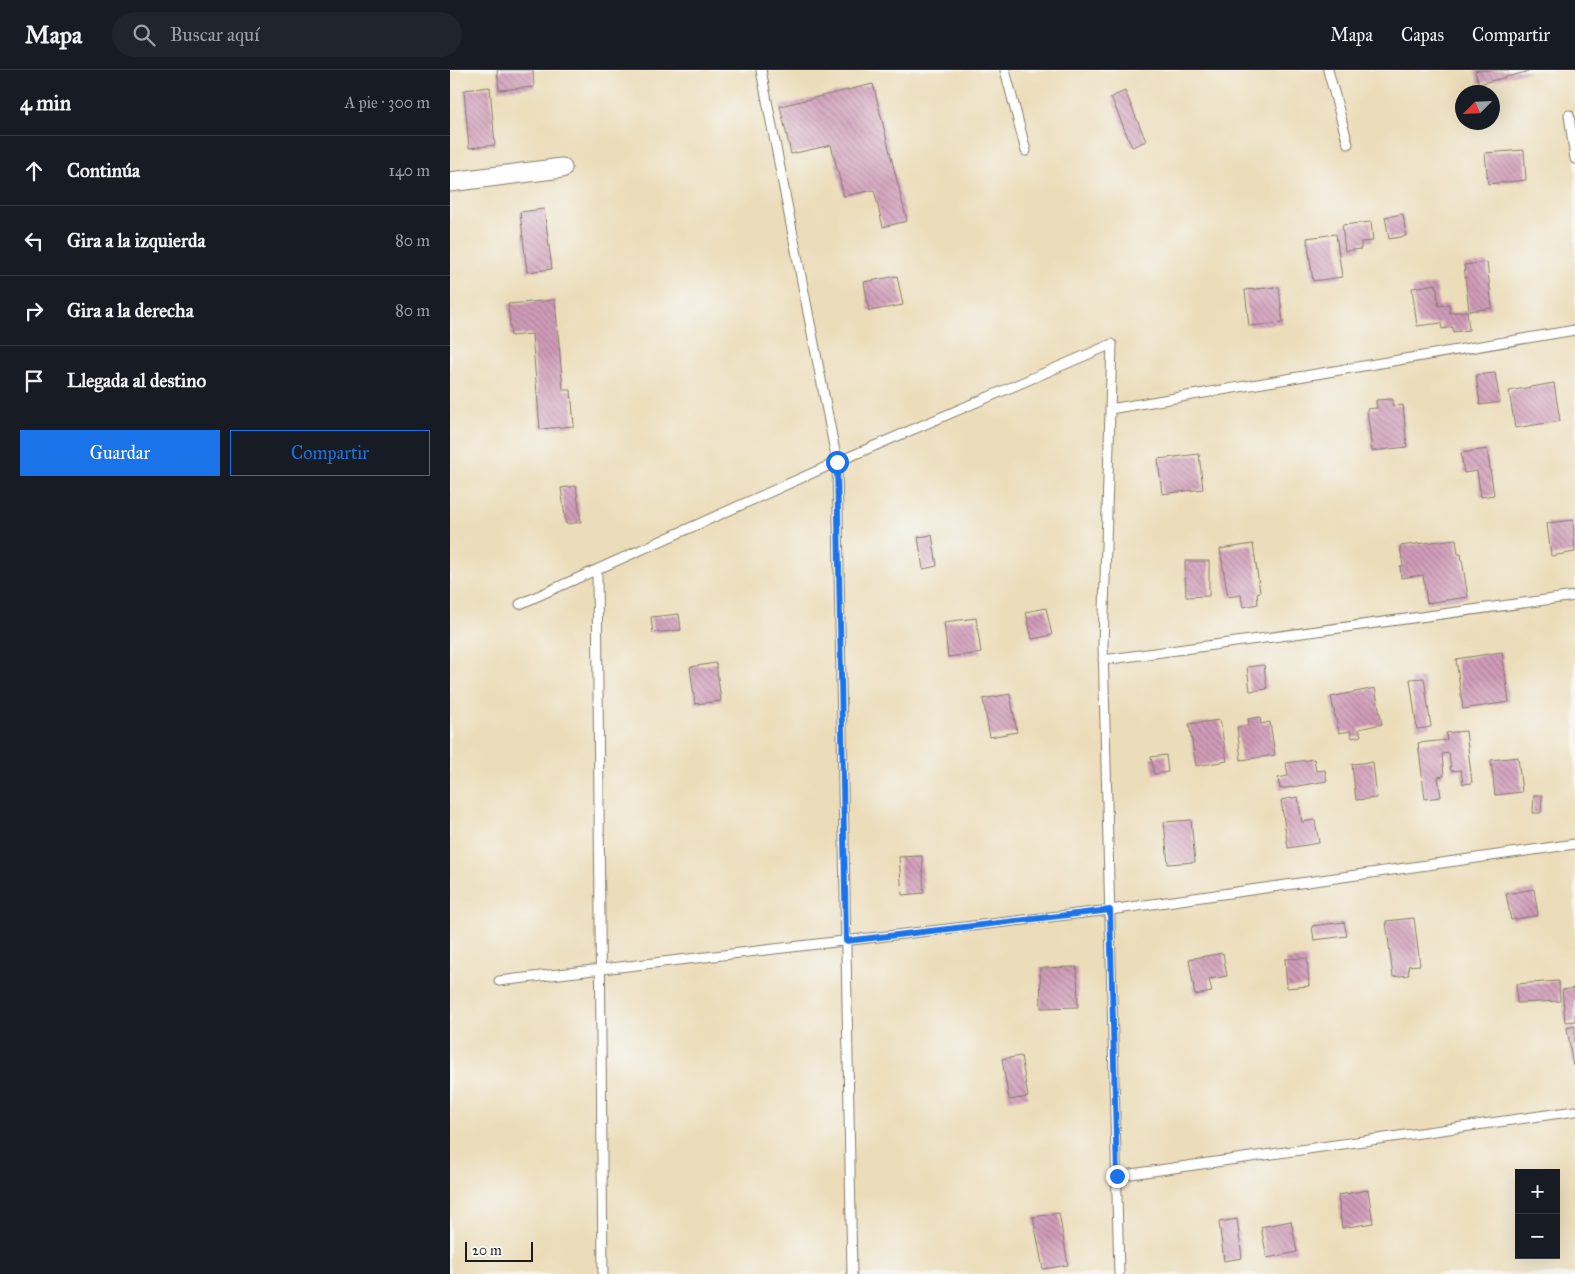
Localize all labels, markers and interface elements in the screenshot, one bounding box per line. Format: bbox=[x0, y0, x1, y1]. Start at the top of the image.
search box bbox=[112, 12, 462, 57]
text: Mapa bbox=[25, 20, 82, 50]
icon: search bbox=[130, 21, 158, 49]
text: Buscar aquí bbox=[170, 23, 259, 46]
text: Mapa bbox=[1330, 24, 1373, 46]
text: Capas bbox=[1401, 24, 1444, 46]
text: Compartir bbox=[1472, 24, 1550, 46]
north arrow bbox=[1455, 85, 1500, 130]
text: 4 min bbox=[20, 90, 71, 116]
text: A pie · 300 m bbox=[344, 93, 430, 112]
icon: ahead bbox=[20, 157, 48, 185]
text: Continúa bbox=[67, 159, 140, 182]
text: 140 m bbox=[389, 161, 430, 180]
icon: left bbox=[20, 227, 48, 255]
text: Gira a la izquierda bbox=[67, 229, 206, 252]
text: 80 m bbox=[395, 231, 430, 250]
icon: right bbox=[20, 297, 48, 325]
text: Gira a la derecha bbox=[67, 299, 194, 322]
text: 80 m bbox=[395, 301, 430, 320]
icon: arrive bbox=[20, 367, 48, 395]
text: Llegada al destino bbox=[67, 369, 206, 392]
button: Guardar bbox=[20, 430, 220, 476]
button: Compartir bbox=[230, 430, 430, 476]
route start bbox=[826, 451, 849, 474]
route end bbox=[1106, 1165, 1129, 1188]
map controls bbox=[1515, 1169, 1560, 1259]
button: + bbox=[1515, 1169, 1560, 1214]
button: − bbox=[1515, 1214, 1560, 1259]
scale bar bbox=[465, 1239, 532, 1262]
text: 20 m bbox=[472, 1242, 502, 1259]

